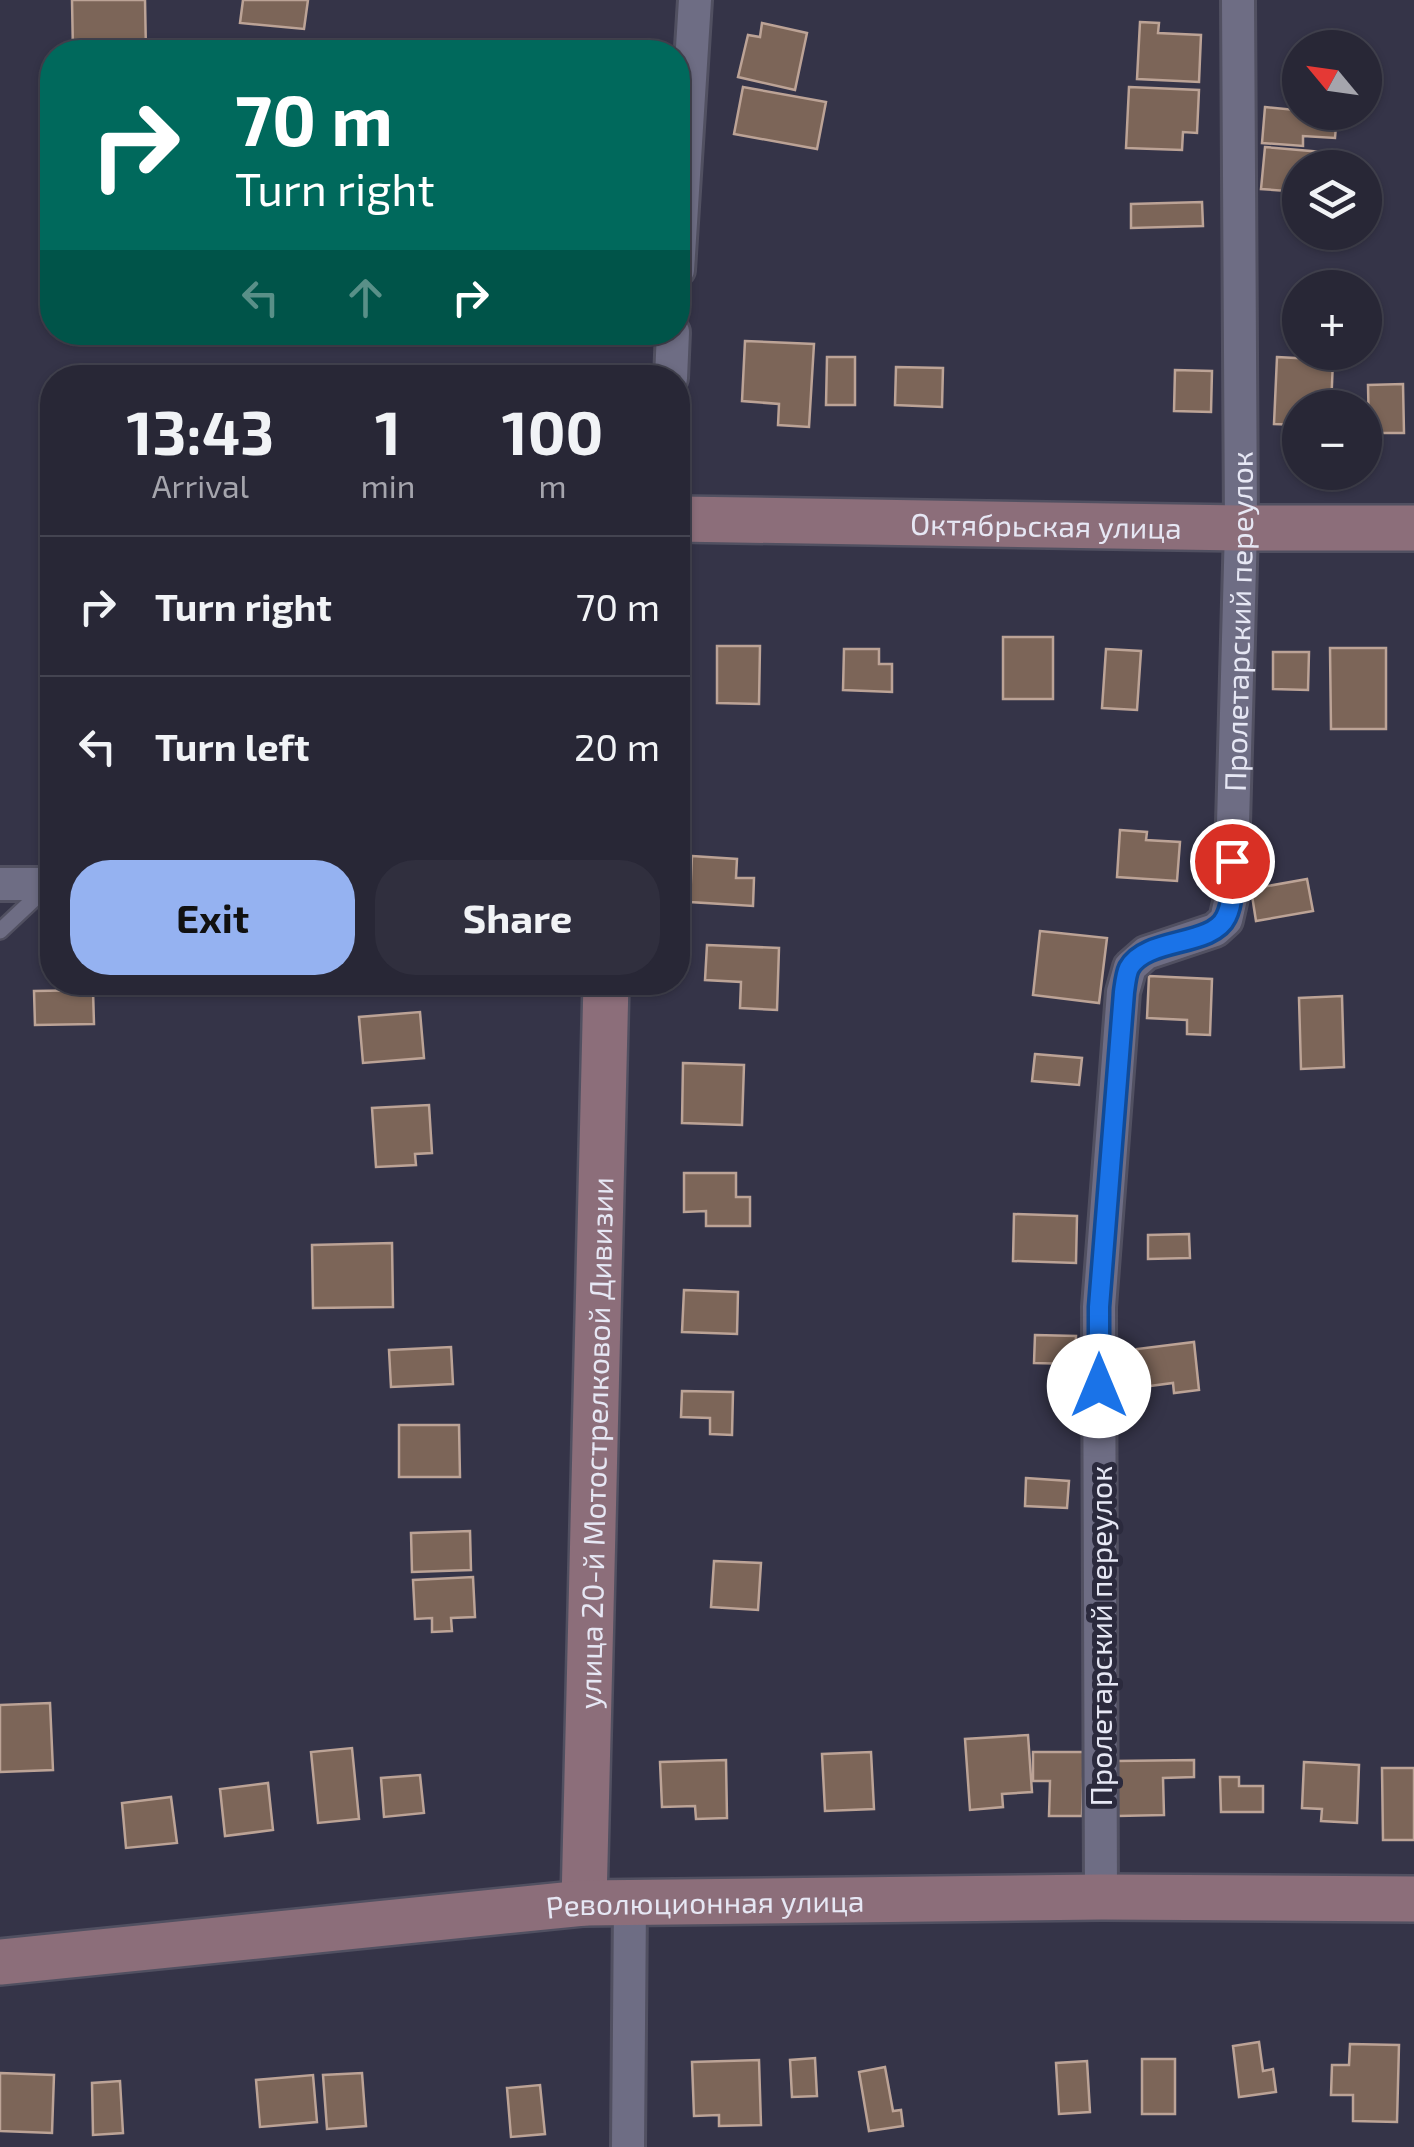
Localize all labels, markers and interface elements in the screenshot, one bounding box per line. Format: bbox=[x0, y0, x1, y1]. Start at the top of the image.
north arrow bbox=[1282, 30, 1382, 130]
map controls bbox=[1282, 30, 1382, 490]
text: 70 m bbox=[235, 76, 393, 160]
icon: right bbox=[70, 80, 200, 210]
button: layers bbox=[1282, 150, 1382, 250]
text: Turn right bbox=[235, 161, 435, 215]
icon: left bbox=[233, 270, 288, 325]
icon: ahead bbox=[338, 270, 393, 325]
icon: right bbox=[443, 270, 498, 325]
button: + bbox=[1282, 270, 1382, 370]
button: − bbox=[1282, 390, 1382, 490]
text: 13:43 bbox=[127, 395, 274, 467]
text: 1 bbox=[375, 395, 401, 467]
text: 100 bbox=[502, 395, 603, 467]
street label: Пролетарский переулок bbox=[1216, 451, 1260, 792]
text: Arrival bbox=[152, 466, 249, 504]
text: min bbox=[361, 466, 415, 504]
text: m bbox=[539, 466, 567, 504]
street label: Октябрьская улица bbox=[910, 505, 1182, 545]
icon: right bbox=[70, 579, 125, 634]
text: Turn right bbox=[155, 583, 332, 629]
text: 70 m bbox=[576, 583, 660, 629]
icon: left bbox=[70, 719, 125, 774]
text: Turn left bbox=[155, 723, 310, 769]
text: 20 m bbox=[574, 723, 660, 769]
pin bbox=[1190, 819, 1275, 904]
icon: arrive bbox=[1205, 834, 1260, 889]
button: Exit bbox=[70, 860, 355, 975]
button: Share bbox=[375, 860, 660, 975]
street label: улица 20-й Мотострелковой Дивизии bbox=[571, 1177, 619, 1710]
position arrow bbox=[1047, 1334, 1151, 1438]
street label: Пролетарский переулок bbox=[1082, 1466, 1119, 1806]
street label: Революционная улица bbox=[544, 1882, 865, 1925]

